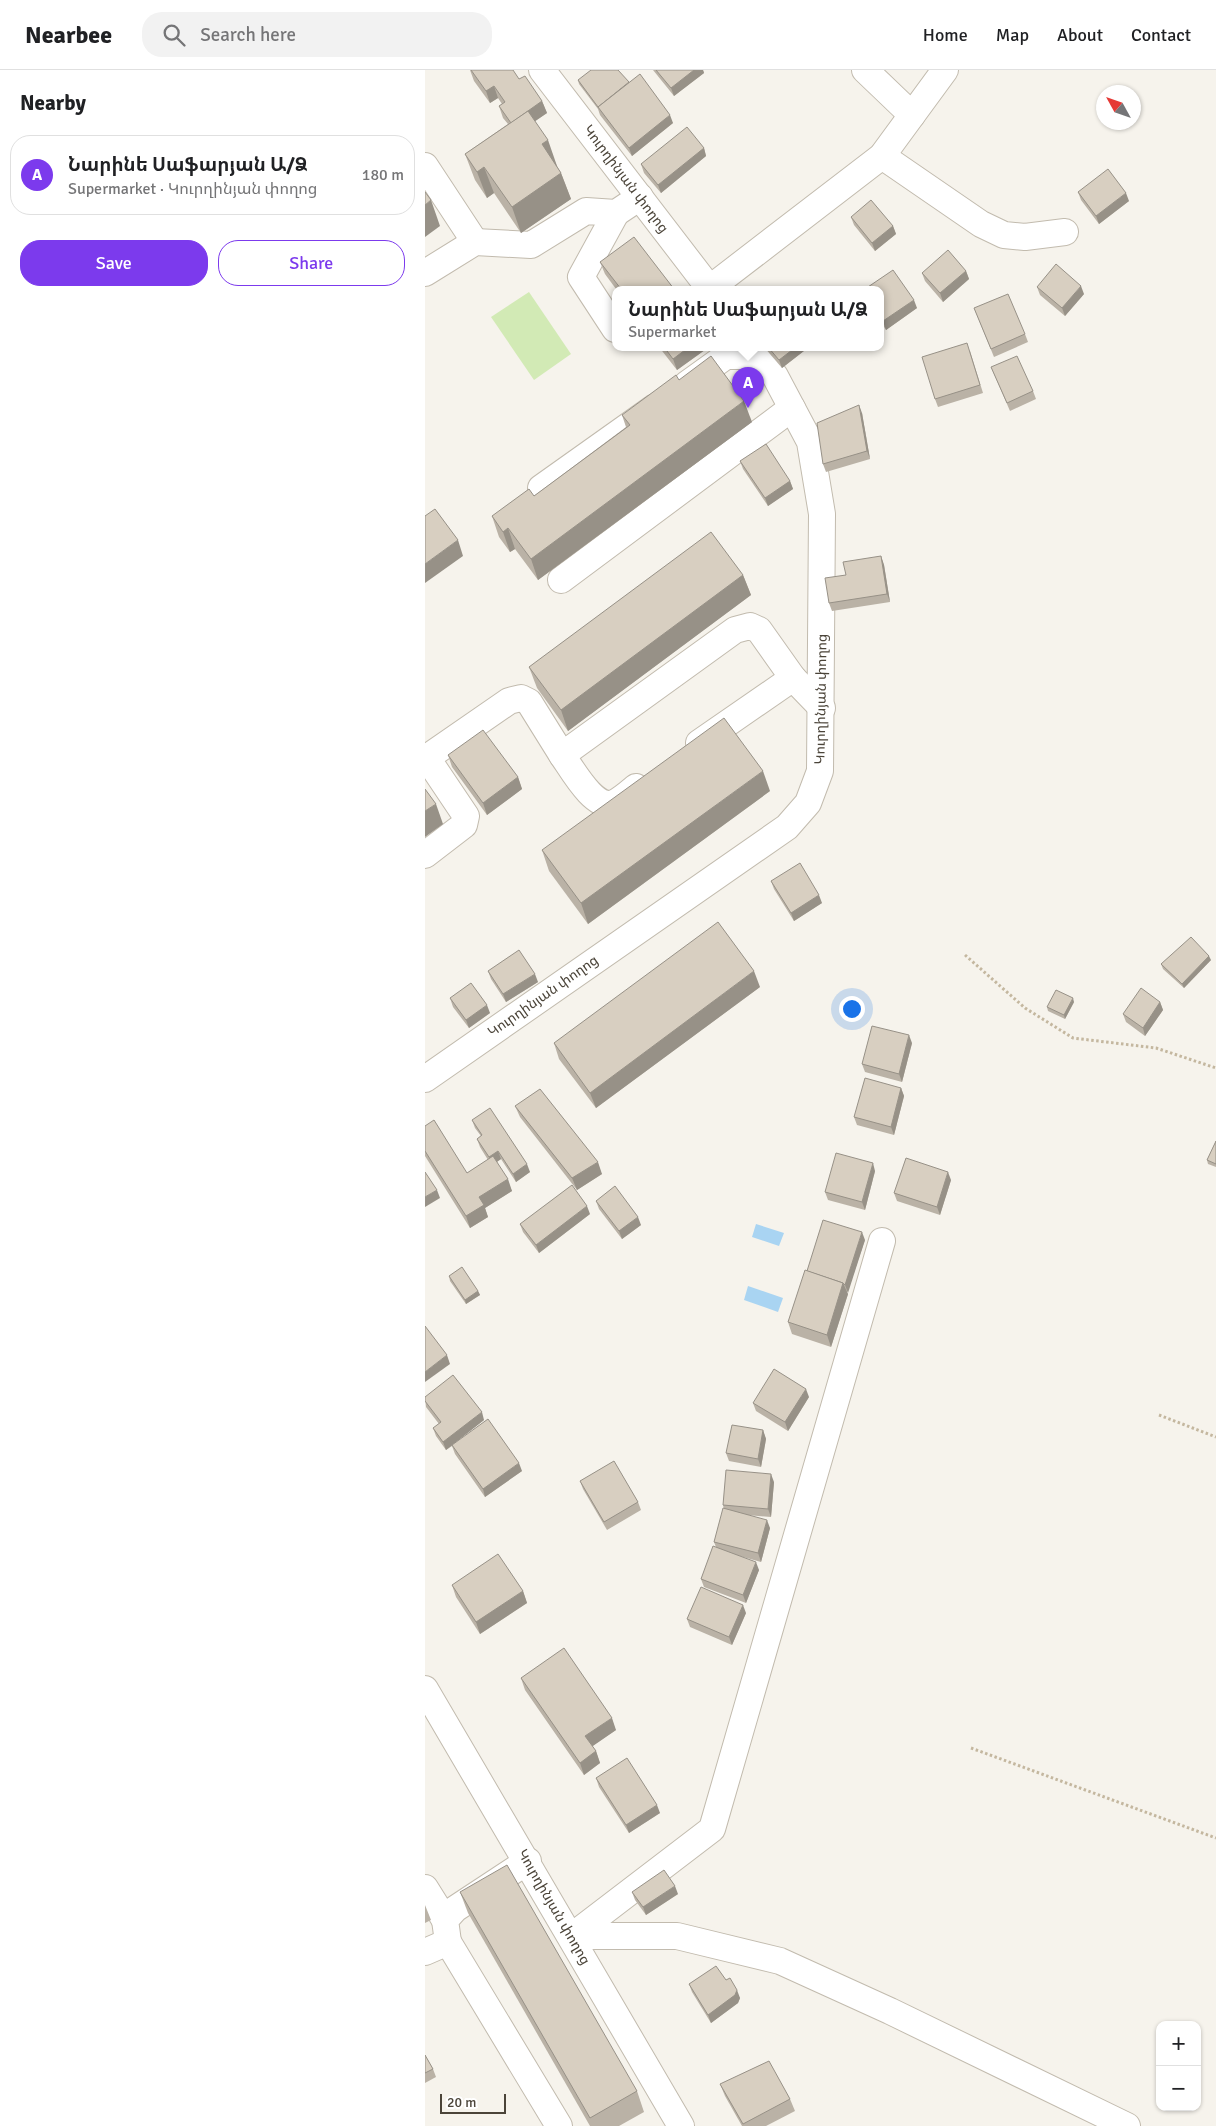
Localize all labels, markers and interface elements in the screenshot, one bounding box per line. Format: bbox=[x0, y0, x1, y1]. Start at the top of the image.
search box bbox=[142, 12, 492, 57]
text: Nearbee bbox=[25, 20, 112, 50]
icon: search bbox=[160, 21, 188, 49]
text: Search here bbox=[200, 23, 296, 47]
text: Home bbox=[923, 24, 968, 46]
text: Map bbox=[996, 24, 1029, 46]
text: About bbox=[1057, 24, 1103, 46]
text: Contact bbox=[1131, 24, 1191, 46]
north arrow bbox=[1096, 85, 1141, 130]
text: Nearby bbox=[20, 90, 86, 116]
street label: Կուրղինյան փողոց bbox=[580, 122, 672, 236]
text: Նարինե Սաֆարյան Ա/Ձ bbox=[68, 153, 308, 177]
text: A bbox=[32, 165, 42, 185]
text: 180 m bbox=[362, 165, 404, 185]
text: Supermarket · Կուրղինյան փողոց bbox=[68, 179, 317, 199]
button: Save bbox=[20, 240, 208, 286]
button: Share bbox=[218, 240, 405, 286]
popup bbox=[612, 286, 884, 351]
text: Նարինե Սաֆարյան Ա/Ձ bbox=[628, 298, 868, 322]
text: Supermarket bbox=[628, 322, 716, 342]
pin: A bbox=[732, 367, 764, 408]
street label: Կուրղինյան փողոց bbox=[811, 634, 831, 764]
street label: Կուրղինյան փողոց bbox=[485, 952, 601, 1040]
your location bbox=[839, 996, 865, 1022]
street label: Կուրղինյան փողոց bbox=[514, 1846, 594, 1968]
map controls bbox=[1156, 2021, 1201, 2111]
button: + bbox=[1156, 2021, 1201, 2066]
button: − bbox=[1156, 2066, 1201, 2111]
scale bar bbox=[440, 2091, 506, 2114]
text: 20 m bbox=[447, 2094, 476, 2111]

